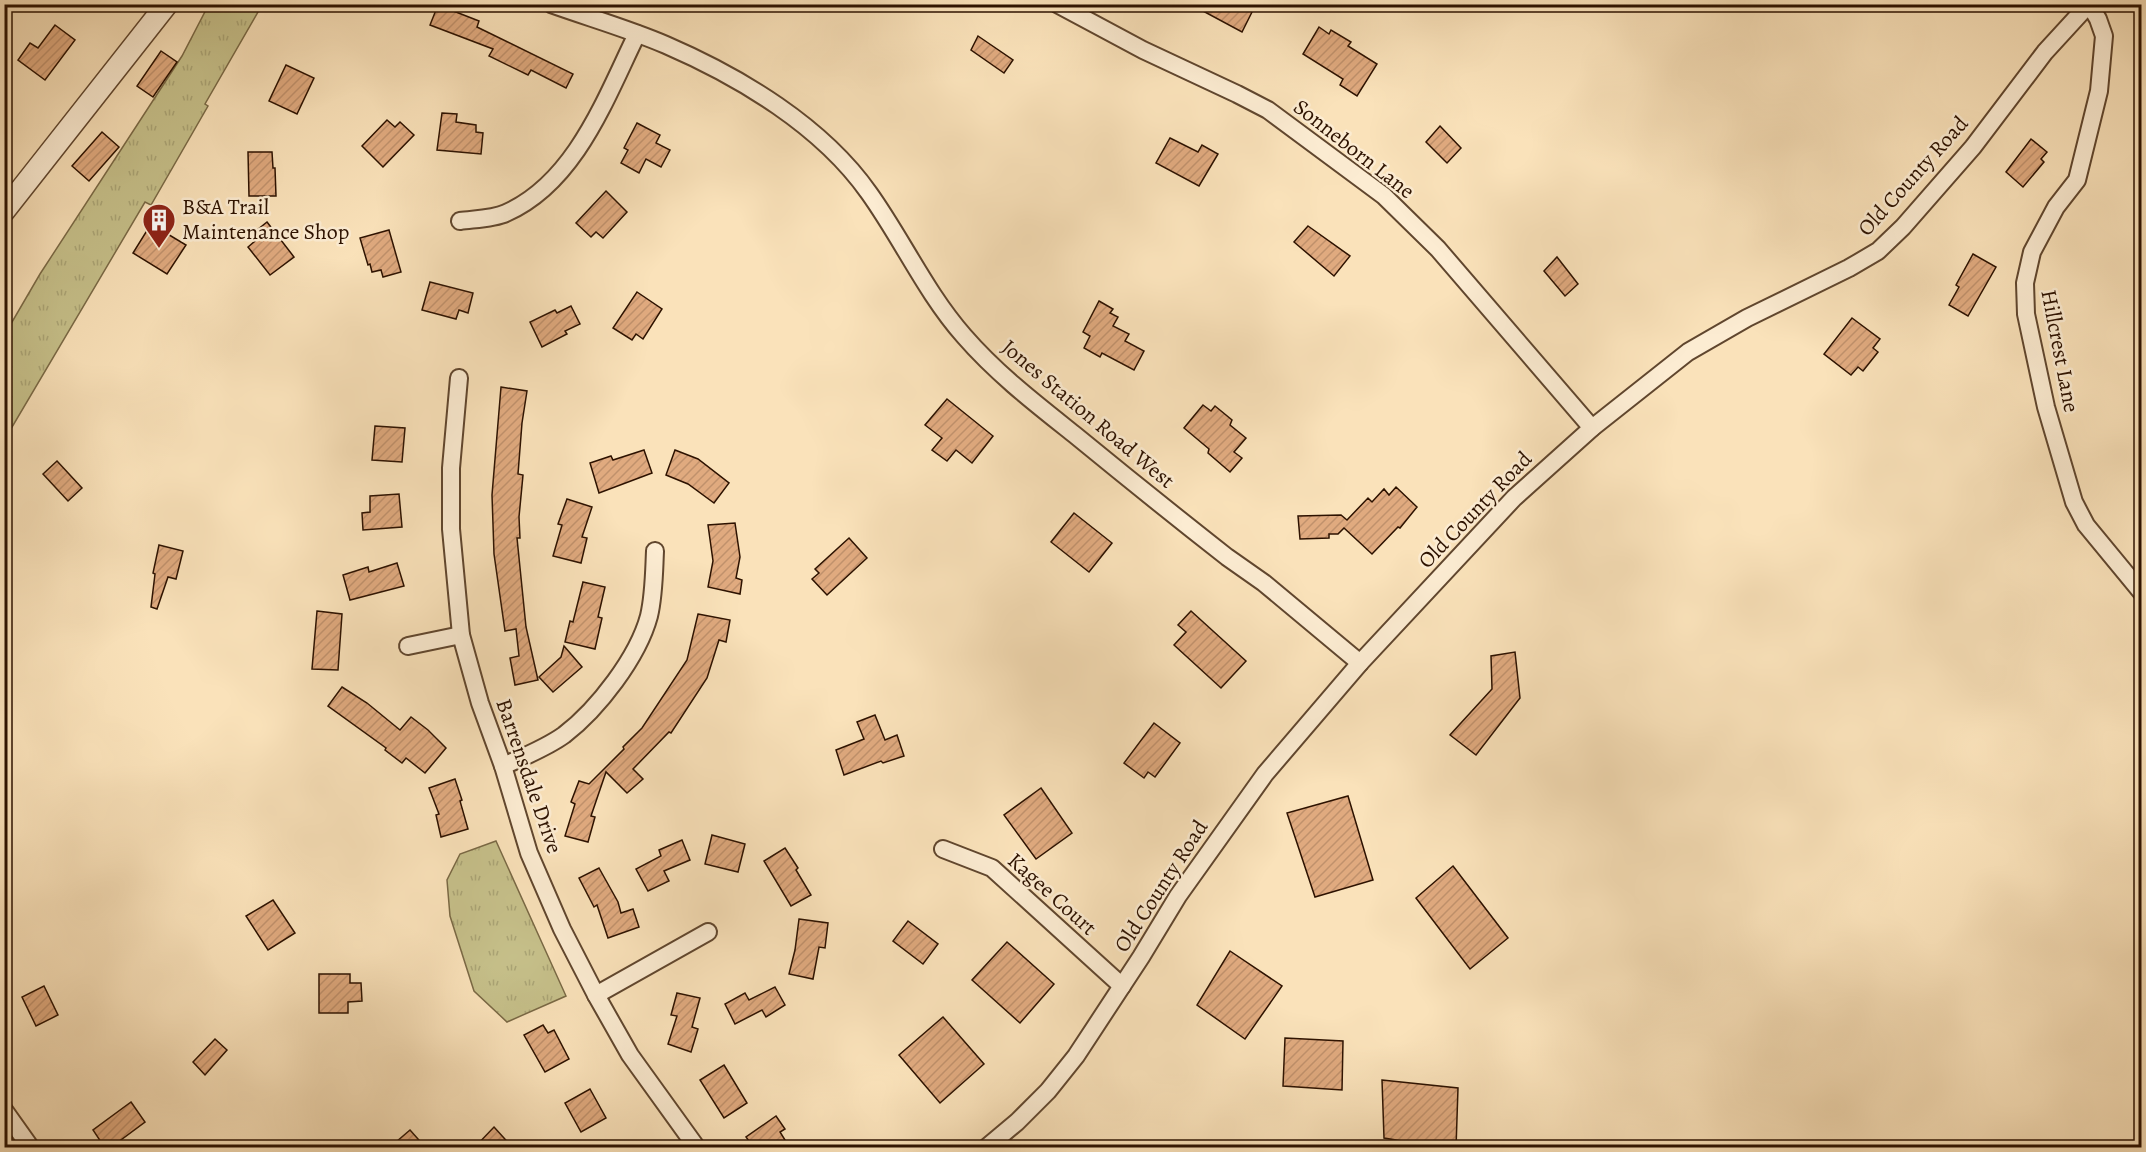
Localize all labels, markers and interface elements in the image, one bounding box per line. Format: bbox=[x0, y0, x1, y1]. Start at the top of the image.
street label: Sonneborn Lane bbox=[1287, 92, 1421, 206]
street label: Old County Road bbox=[1851, 109, 1975, 243]
place label: B&A Trail Maintenance Shop bbox=[182, 192, 349, 247]
building icon: B&A Trail Maintenance Shop bbox=[141, 202, 177, 249]
street label: Hillcrest Lane bbox=[2033, 287, 2087, 415]
street label: Jones Station Road West bbox=[995, 333, 1181, 495]
street label: Old County Road bbox=[1411, 445, 1539, 575]
street label: Barrensdale Drive bbox=[488, 695, 570, 857]
street label: Old County Road bbox=[1107, 814, 1215, 958]
street label: Kagee Court bbox=[1001, 846, 1103, 942]

